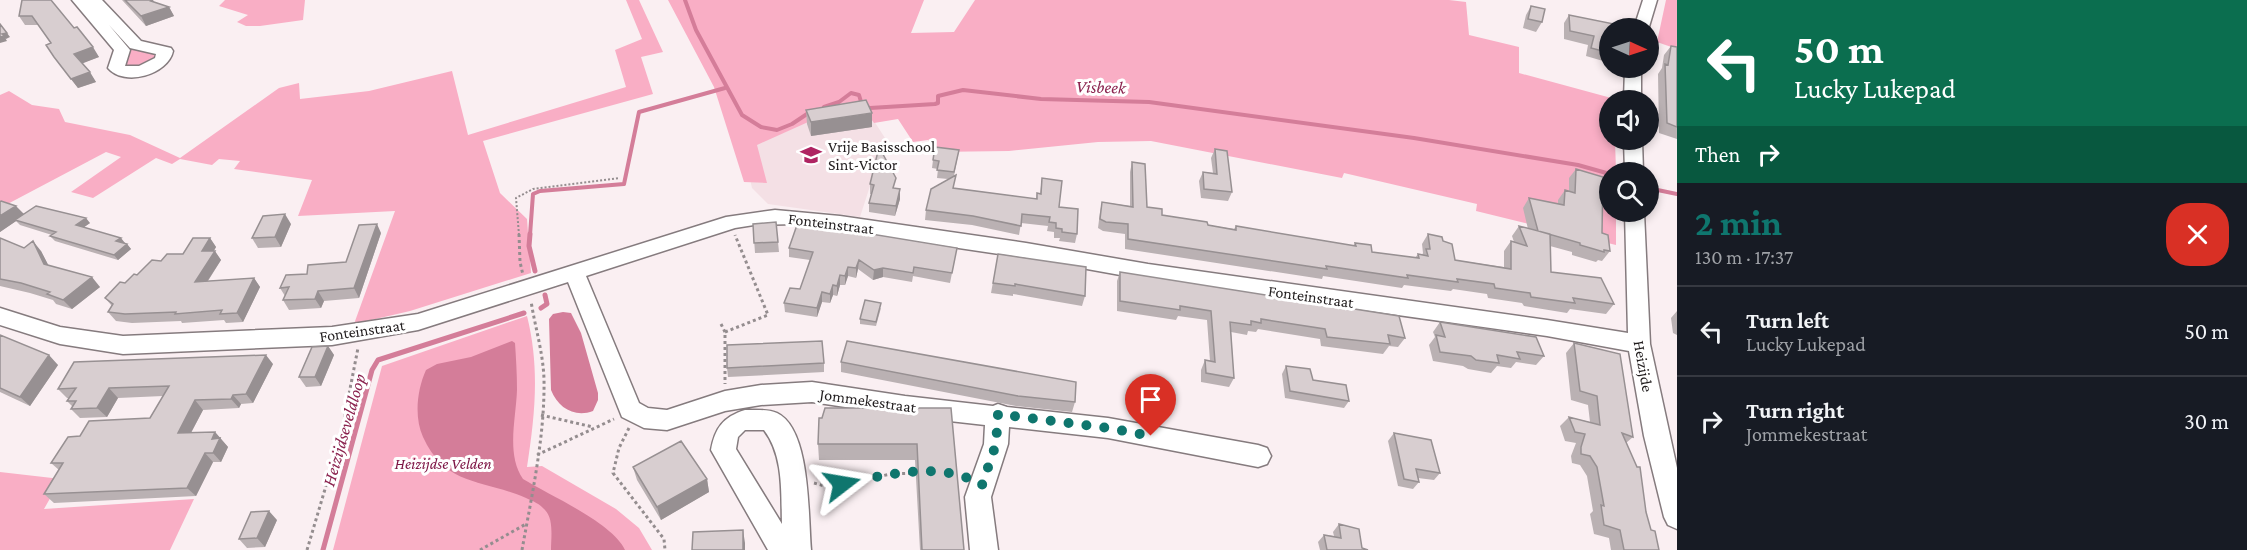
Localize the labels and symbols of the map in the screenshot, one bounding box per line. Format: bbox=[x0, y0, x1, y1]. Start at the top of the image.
north arrow bbox=[1599, 18, 1659, 78]
water label: Visbeek bbox=[1076, 76, 1127, 98]
place label: Vrije Basisschool Sint-Victor bbox=[828, 138, 935, 173]
school or university icon: Vrije Basisschool Sint-Victor bbox=[799, 143, 823, 167]
street label: Fonteinstraat bbox=[787, 210, 875, 237]
street label: Fonteinstraat bbox=[1267, 282, 1355, 311]
street label: Fonteinstraat bbox=[318, 316, 407, 345]
street label: Heizijde bbox=[1630, 339, 1656, 393]
water label: Heizijdseveldloop bbox=[318, 371, 371, 489]
pin bbox=[1125, 374, 1176, 436]
street label: Jommekestraat bbox=[817, 385, 918, 417]
position arrow bbox=[810, 452, 874, 516]
park label: Heizijdse Velden bbox=[395, 455, 491, 473]

